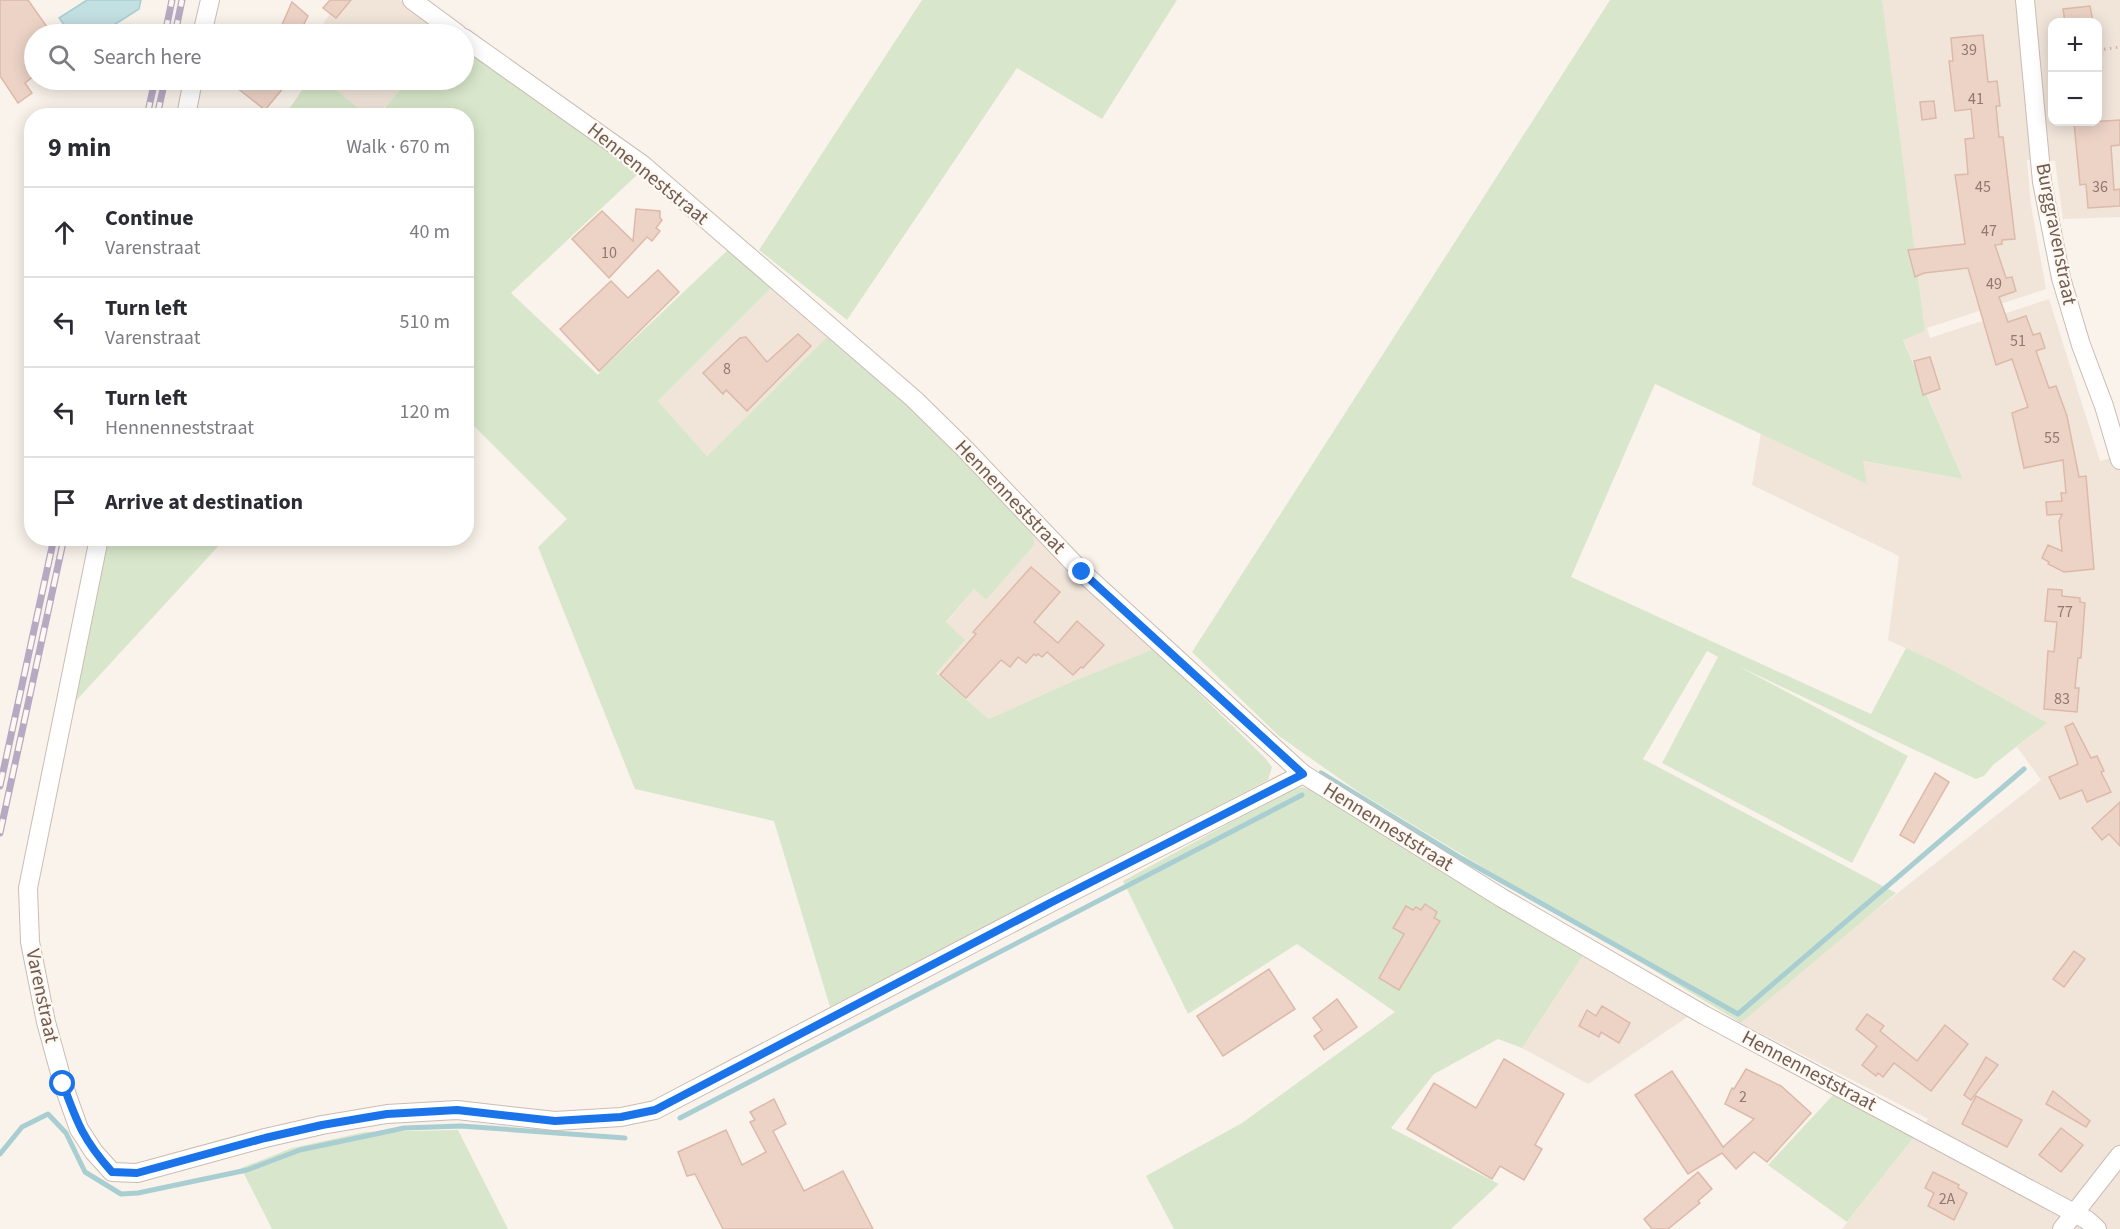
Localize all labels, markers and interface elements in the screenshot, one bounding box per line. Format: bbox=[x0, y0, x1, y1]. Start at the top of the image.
map controls bbox=[2048, 18, 2102, 126]
button: + bbox=[2048, 18, 2102, 72]
search box bbox=[24, 24, 474, 90]
house number: 39 bbox=[1961, 39, 1977, 61]
icon: search bbox=[45, 41, 78, 74]
text: Search here bbox=[93, 41, 201, 73]
button: − bbox=[2048, 72, 2102, 126]
house number: 41 bbox=[1968, 88, 1984, 110]
street label: Hennenneststraat bbox=[581, 116, 715, 232]
text: 9 min bbox=[48, 129, 111, 166]
text: Walk · 670 m bbox=[346, 133, 450, 161]
street label: Burggravenstraat bbox=[2029, 161, 2084, 308]
house number: 45 bbox=[1975, 176, 1991, 198]
house number: 36 bbox=[2092, 176, 2108, 198]
text: Continue bbox=[105, 202, 194, 234]
icon: ahead bbox=[48, 216, 81, 249]
text: 40 m bbox=[410, 218, 450, 246]
house number: 47 bbox=[1981, 220, 1997, 242]
text: Varenstraat bbox=[105, 234, 200, 262]
house number: 10 bbox=[601, 242, 617, 264]
house number: 49 bbox=[1986, 273, 2002, 295]
text: Turn left bbox=[105, 292, 187, 324]
icon: left bbox=[48, 306, 81, 339]
text: 510 m bbox=[400, 308, 450, 336]
text: Varenstraat bbox=[105, 324, 200, 352]
house number: 51 bbox=[2010, 330, 2026, 352]
house number: 8 bbox=[723, 358, 731, 380]
text: Turn left bbox=[105, 382, 187, 414]
icon: left bbox=[48, 396, 81, 429]
text: 120 m bbox=[400, 398, 450, 426]
text: Hennenneststraat bbox=[105, 414, 254, 442]
house number: 55 bbox=[2044, 427, 2060, 449]
street label: Hennenneststraat bbox=[948, 434, 1072, 560]
icon: arrive bbox=[48, 486, 81, 519]
text: Arrive at destination bbox=[105, 486, 303, 518]
route end bbox=[1068, 558, 1094, 584]
house number: 77 bbox=[2057, 601, 2073, 623]
house number: 83 bbox=[2054, 688, 2070, 710]
street label: Hennenneststraat bbox=[1317, 776, 1459, 878]
street label: Varenstraat bbox=[18, 946, 66, 1046]
street label: Hennenneststraat bbox=[1737, 1024, 1882, 1118]
route start bbox=[49, 1070, 75, 1096]
house number: 2 bbox=[1739, 1086, 1747, 1108]
house number: 2A bbox=[1939, 1188, 1956, 1210]

